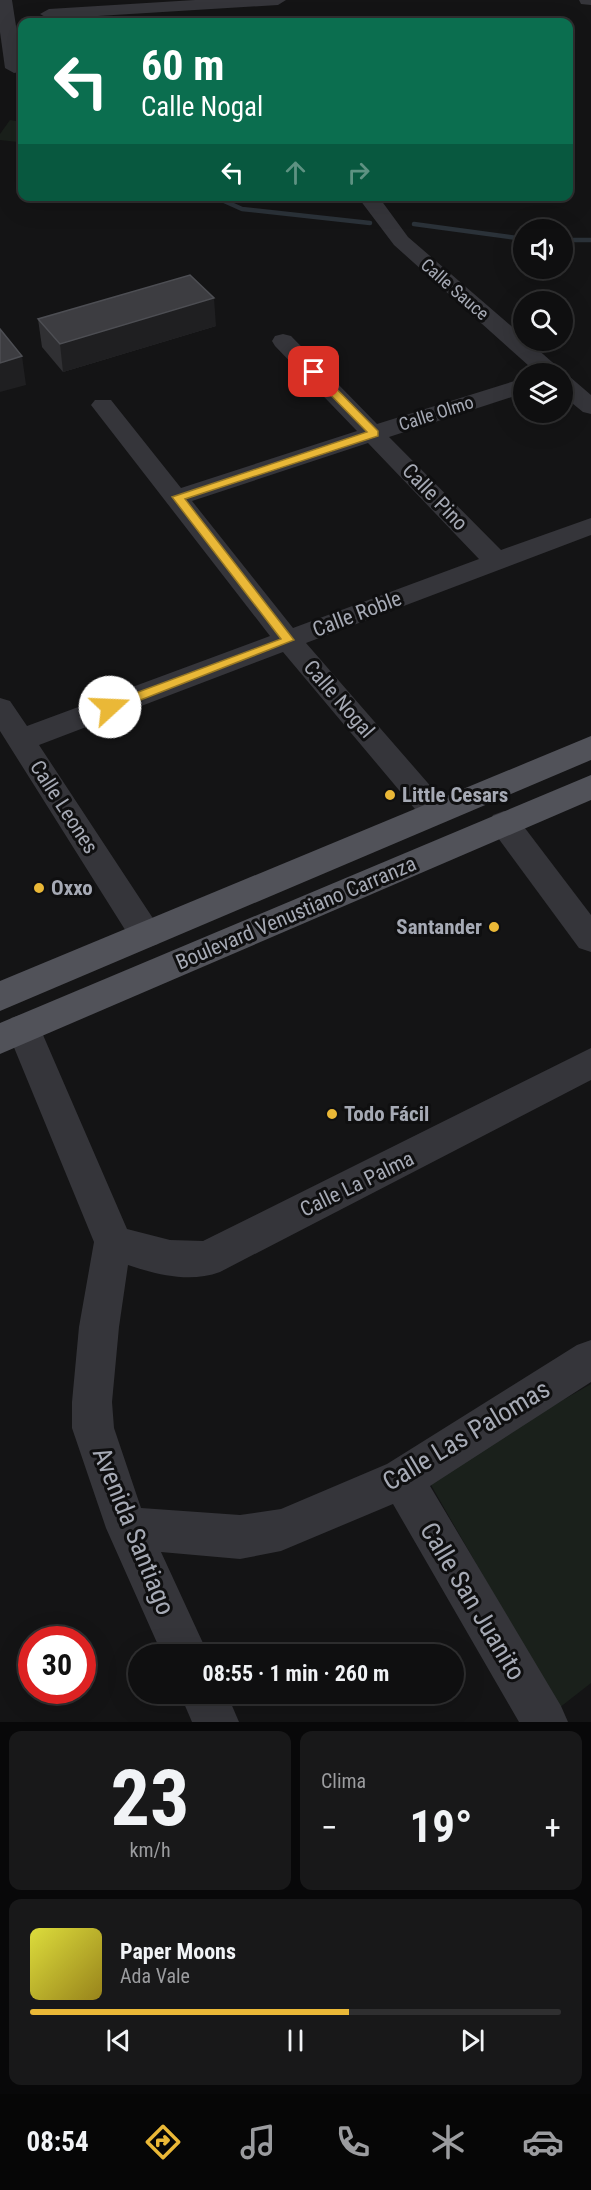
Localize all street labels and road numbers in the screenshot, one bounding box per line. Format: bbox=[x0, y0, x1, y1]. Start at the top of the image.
street label: Calle Sauce bbox=[417, 254, 493, 324]
street label: Calle Olmo bbox=[396, 391, 476, 435]
street label: Calle Pino bbox=[397, 459, 473, 535]
street label: Calle Roble bbox=[309, 586, 405, 642]
street label: Calle Nogal bbox=[299, 655, 379, 743]
street label: Calle Leones bbox=[25, 756, 103, 858]
street label: Boulevard Venustiano Carranza bbox=[172, 851, 420, 975]
street label: Calle La Palma bbox=[296, 1146, 418, 1222]
street label: Calle Las Palomas bbox=[377, 1373, 555, 1497]
street label: Avenida Santiago bbox=[87, 1443, 181, 1619]
street label: Calle San Juanito bbox=[414, 1517, 532, 1685]

